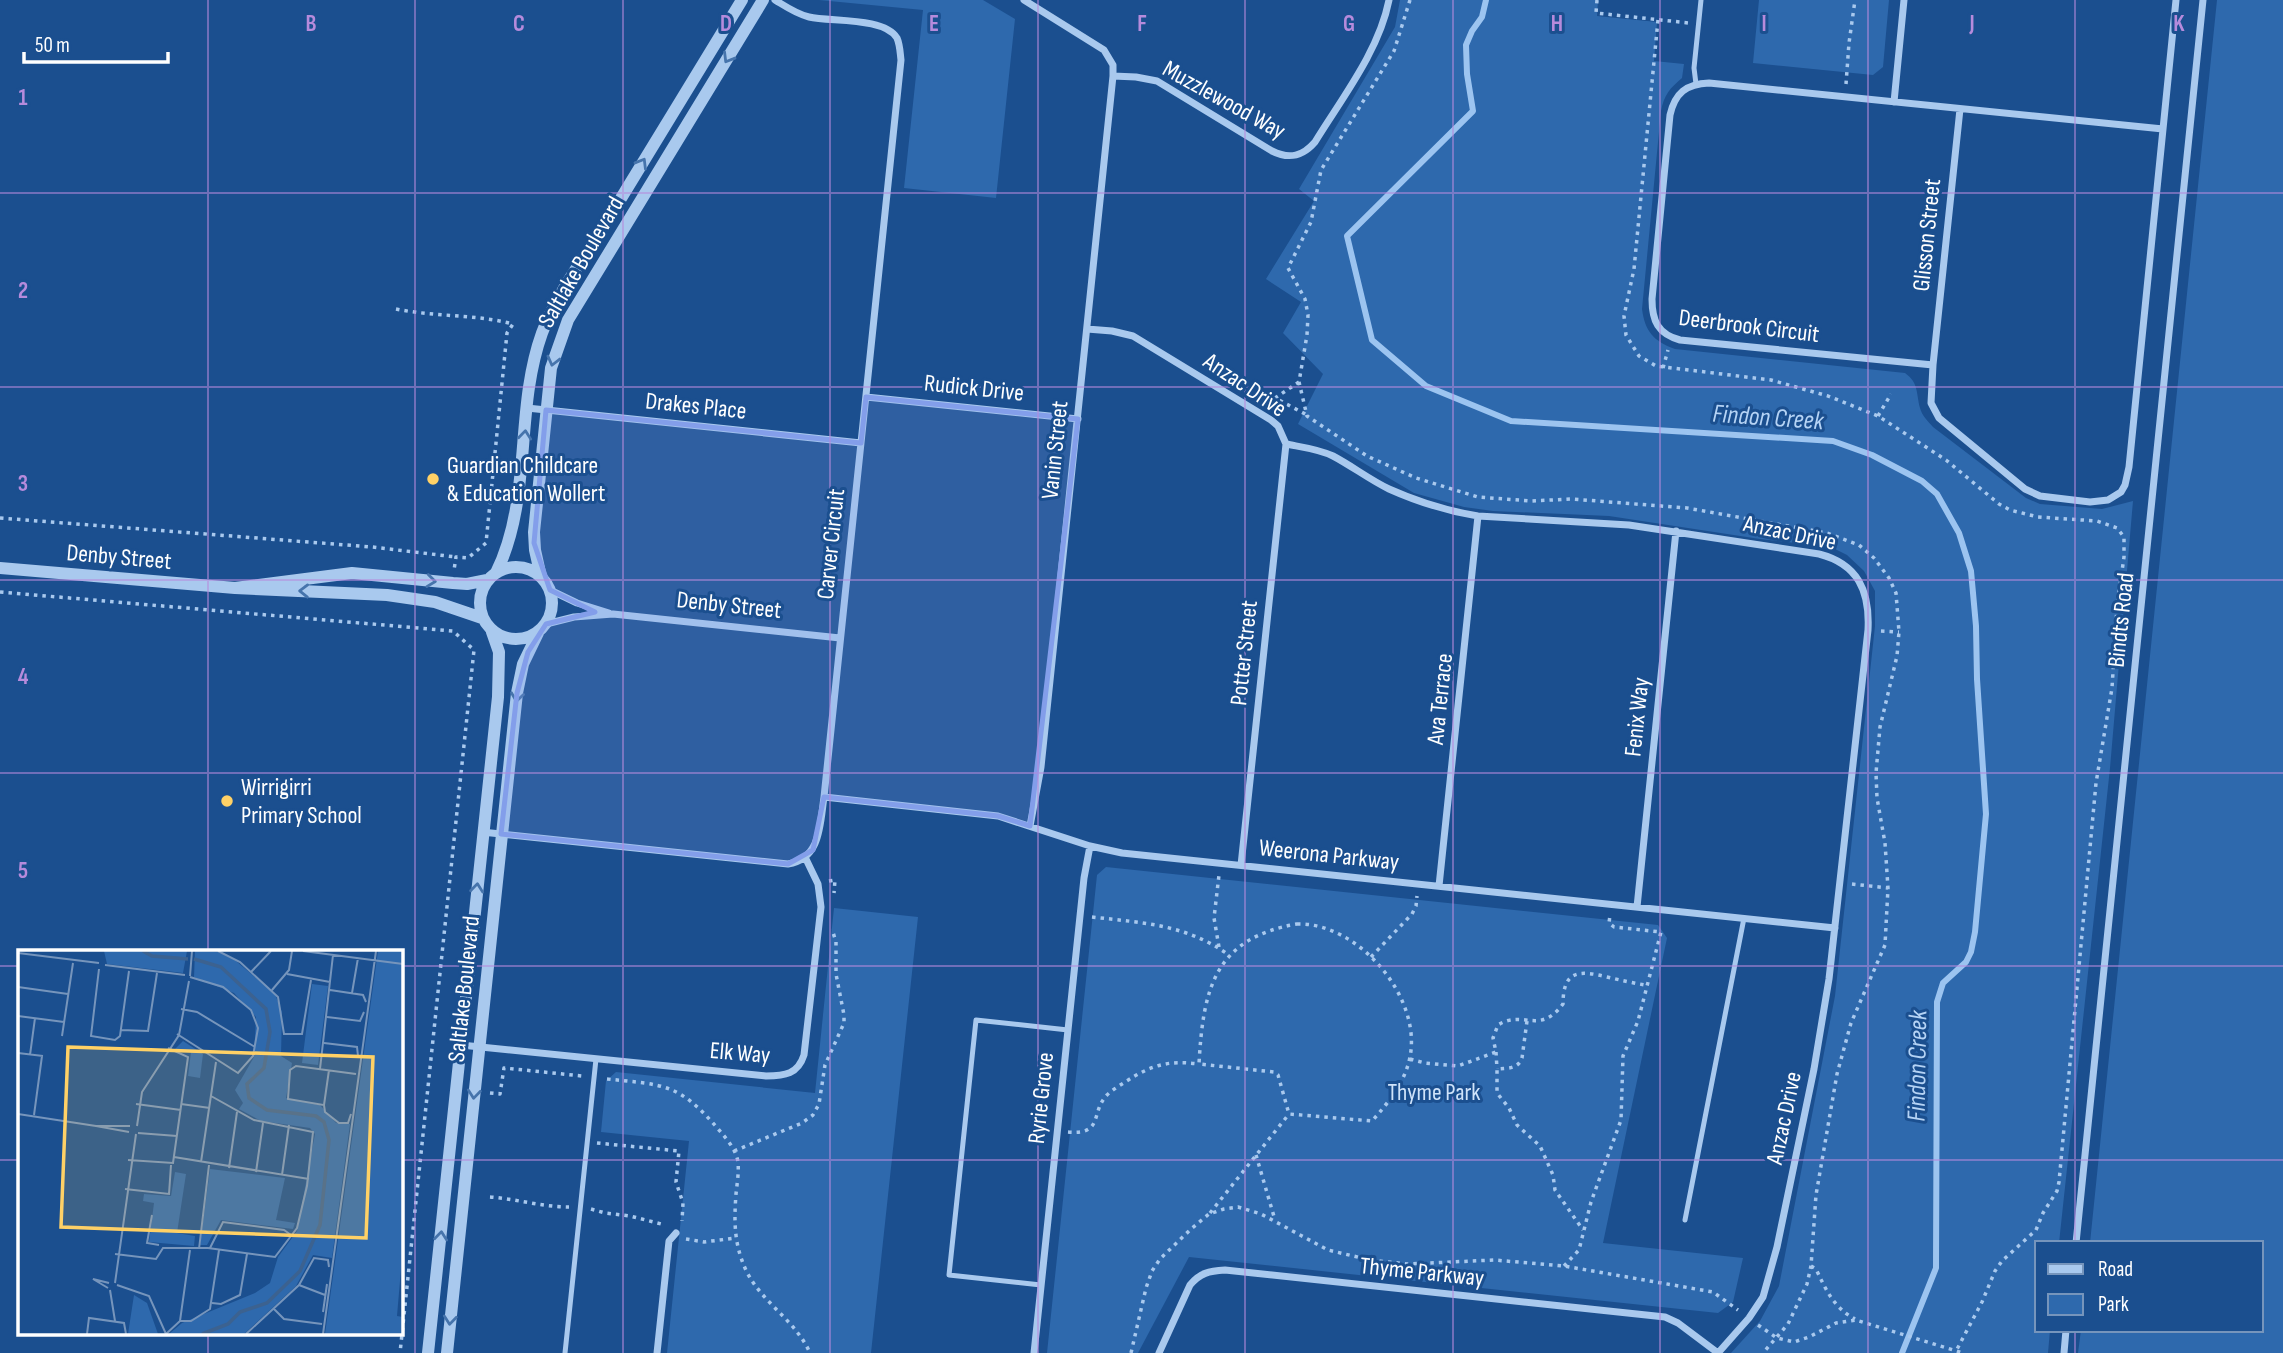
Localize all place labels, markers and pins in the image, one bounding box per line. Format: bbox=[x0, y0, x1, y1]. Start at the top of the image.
place label: Guardian Childcare & Education Wollert bbox=[447, 451, 605, 508]
marker: Guardian Childcare & Education Wollert bbox=[425, 471, 441, 487]
place label: Wirrigirri Primary School bbox=[241, 773, 362, 830]
marker: Wirrigirri Primary School bbox=[219, 793, 235, 809]

